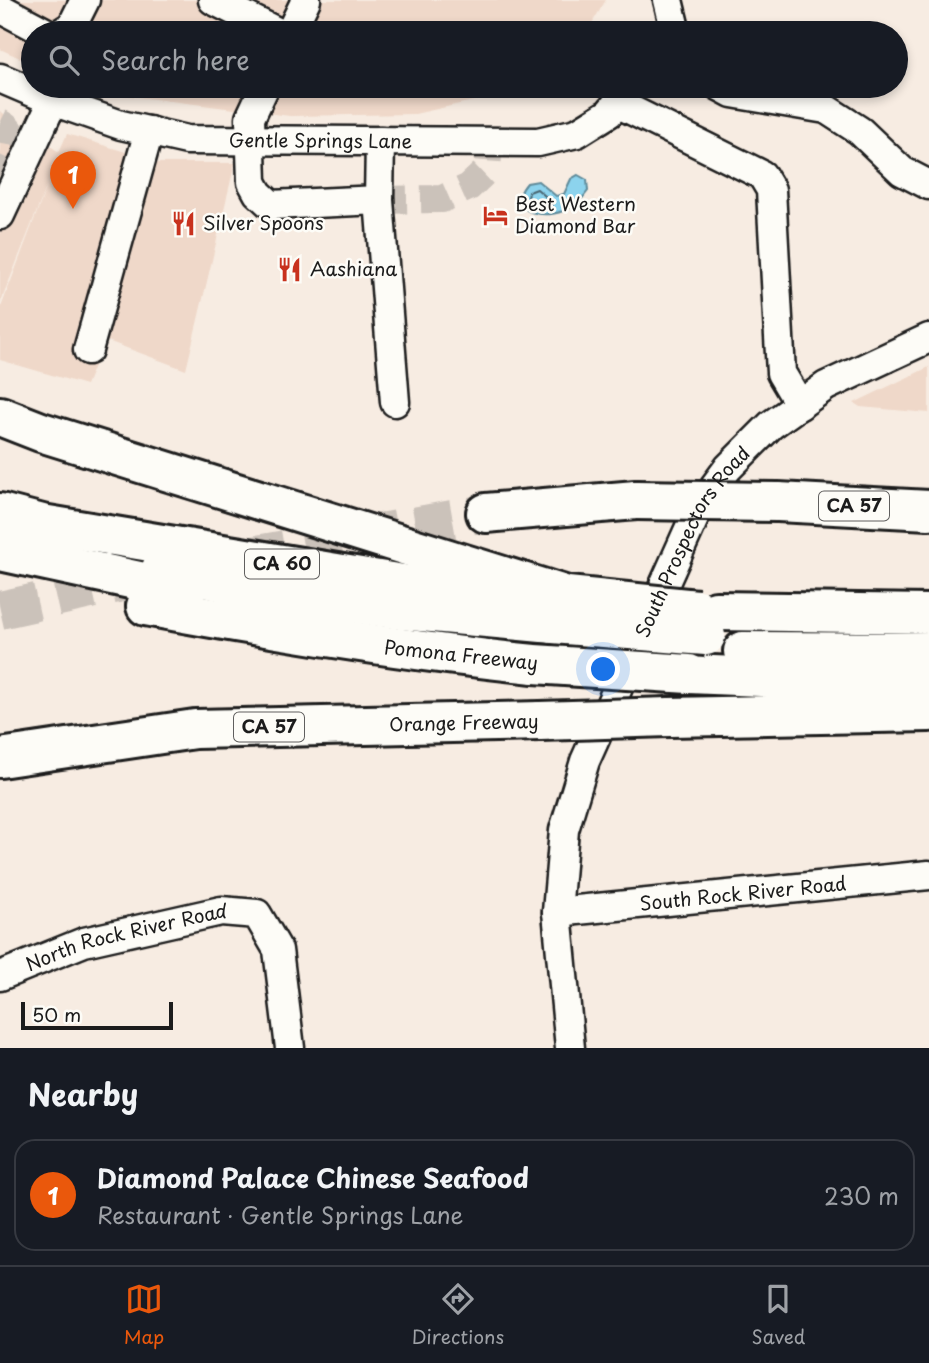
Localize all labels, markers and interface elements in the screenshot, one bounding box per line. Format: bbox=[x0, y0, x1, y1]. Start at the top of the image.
search box bbox=[21, 21, 908, 98]
text: Search here bbox=[101, 40, 250, 79]
icon: search bbox=[45, 41, 83, 79]
street label: Gentle Springs Lane bbox=[229, 125, 412, 154]
pin: 1 bbox=[50, 151, 96, 209]
place label: Best Western Diamond Bar bbox=[515, 189, 636, 239]
hotel icon: Best Western Diamond Bar bbox=[481, 201, 509, 229]
place label: Silver Spoons bbox=[203, 208, 324, 236]
restaurant icon: Silver Spoons bbox=[169, 209, 197, 237]
place label: Aashiana bbox=[310, 254, 397, 282]
restaurant icon: Aashiana bbox=[276, 255, 304, 283]
street label: South Prospectors Road bbox=[627, 439, 756, 641]
road number: CA 57 bbox=[819, 492, 889, 520]
road number: CA 60 bbox=[245, 550, 319, 578]
street label: Pomona Freeway bbox=[383, 632, 539, 676]
your location bbox=[586, 652, 620, 686]
street label: Orange Freeway bbox=[389, 706, 539, 737]
road number: CA 57 bbox=[234, 712, 304, 742]
street label: South Rock River Road bbox=[638, 868, 848, 917]
street label: North Rock River Road bbox=[21, 896, 228, 977]
scale bar bbox=[21, 999, 173, 1031]
text: 50 m bbox=[32, 1000, 81, 1028]
text: Nearby bbox=[28, 1071, 138, 1116]
text: Diamond Palace Chinese Seafood bbox=[97, 1158, 529, 1197]
text: 1 bbox=[48, 1178, 59, 1213]
text: 230 m bbox=[824, 1178, 899, 1213]
text: Restaurant · Gentle Springs Lane bbox=[97, 1197, 464, 1232]
tab: Map bbox=[124, 1280, 164, 1350]
tab: Directions bbox=[412, 1280, 504, 1350]
tab: Saved bbox=[751, 1280, 805, 1350]

